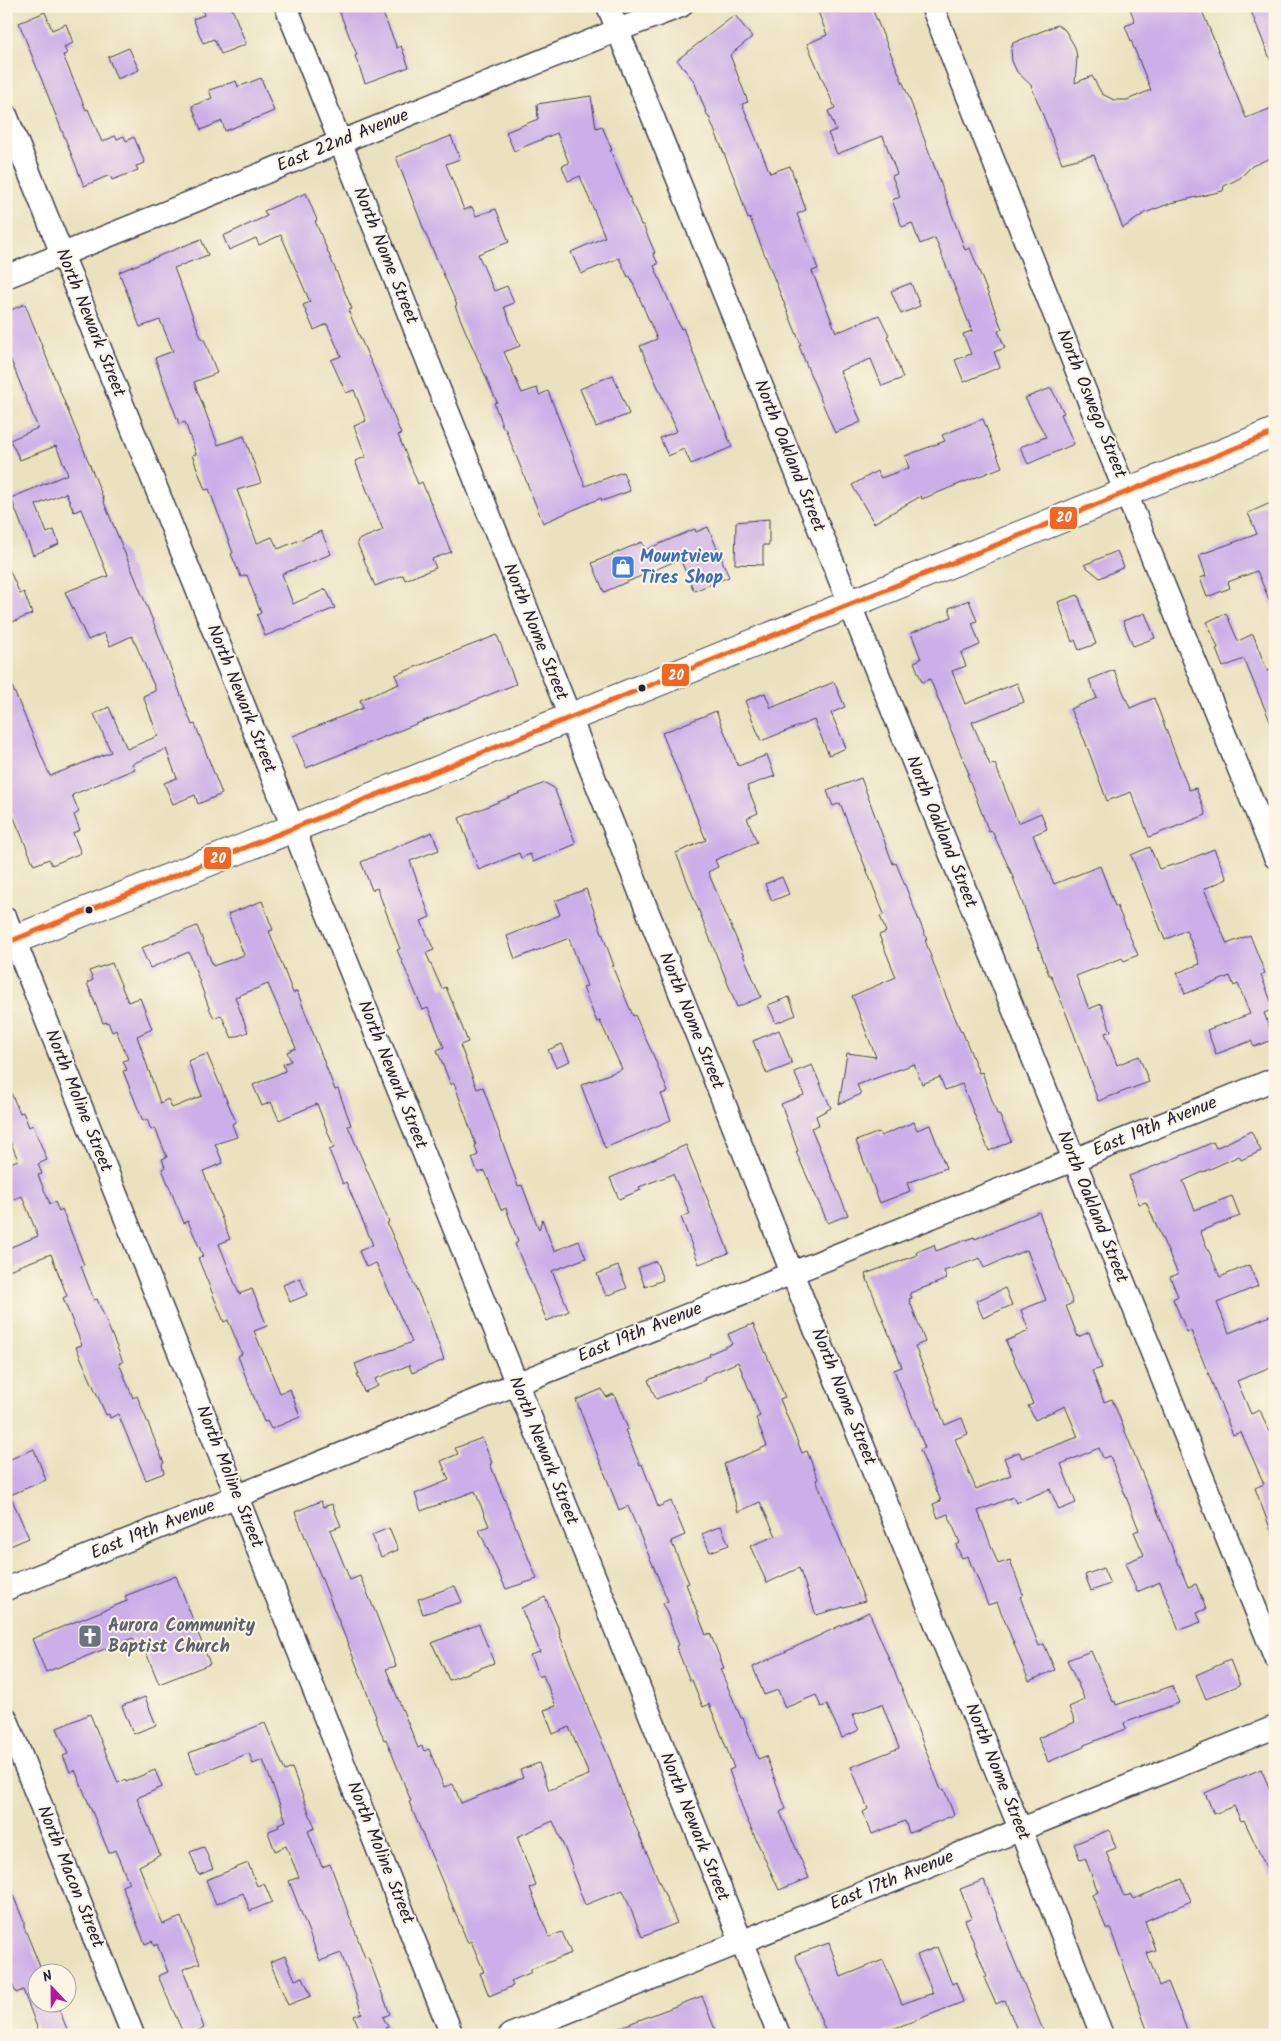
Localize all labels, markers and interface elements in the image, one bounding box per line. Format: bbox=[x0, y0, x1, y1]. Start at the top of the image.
street label: East 22nd Avenue bbox=[272, 101, 414, 181]
street label: North Nome Street bbox=[344, 183, 426, 330]
street label: North Newark Street bbox=[47, 244, 133, 403]
street label: North Oswego Street bbox=[1048, 325, 1135, 484]
street label: North Oakland Street bbox=[745, 375, 833, 538]
line badge: 20 bbox=[1049, 506, 1078, 530]
text: 20 bbox=[1056, 507, 1072, 529]
place label: Mountview Tires Shop bbox=[640, 543, 723, 593]
shop icon: Mountview Tires Shop bbox=[610, 554, 636, 580]
street label: North Nome Street bbox=[494, 559, 576, 706]
street label: North Newark Street bbox=[198, 620, 284, 779]
line badge: 20 bbox=[661, 663, 690, 687]
text: 20 bbox=[668, 665, 684, 687]
unlabelled marker bbox=[637, 683, 647, 693]
street label: North Oakland Street bbox=[897, 751, 985, 914]
line badge: 20 bbox=[203, 846, 232, 870]
text: 20 bbox=[210, 848, 226, 870]
unlabelled marker bbox=[84, 905, 94, 915]
street label: North Nome Street bbox=[650, 948, 732, 1095]
street label: North Newark Street bbox=[349, 996, 435, 1155]
street label: North Moline Street bbox=[36, 1025, 120, 1178]
street label: East 19th Avenue bbox=[1088, 1089, 1222, 1165]
street label: North Oakland Street bbox=[1048, 1126, 1136, 1289]
street label: East 19th Avenue bbox=[573, 1295, 707, 1371]
street label: North Nome Street bbox=[802, 1324, 884, 1471]
street label: North Newark Street bbox=[500, 1372, 586, 1531]
street label: North Moline Street bbox=[187, 1401, 271, 1554]
street label: East 19th Avenue bbox=[86, 1492, 220, 1568]
place label: Aurora Community Baptist Church bbox=[108, 1612, 256, 1662]
church icon: Aurora Community Baptist Church bbox=[77, 1623, 103, 1649]
street label: North Nome Street bbox=[956, 1699, 1038, 1846]
street label: North Newark Street bbox=[651, 1748, 737, 1907]
street label: North Moline Street bbox=[338, 1777, 422, 1930]
street label: North Macon Street bbox=[28, 1801, 112, 1954]
street label: East 17th Avenue bbox=[826, 1843, 958, 1919]
north arrow bbox=[28, 1964, 78, 2014]
text: N bbox=[39, 1965, 56, 1989]

